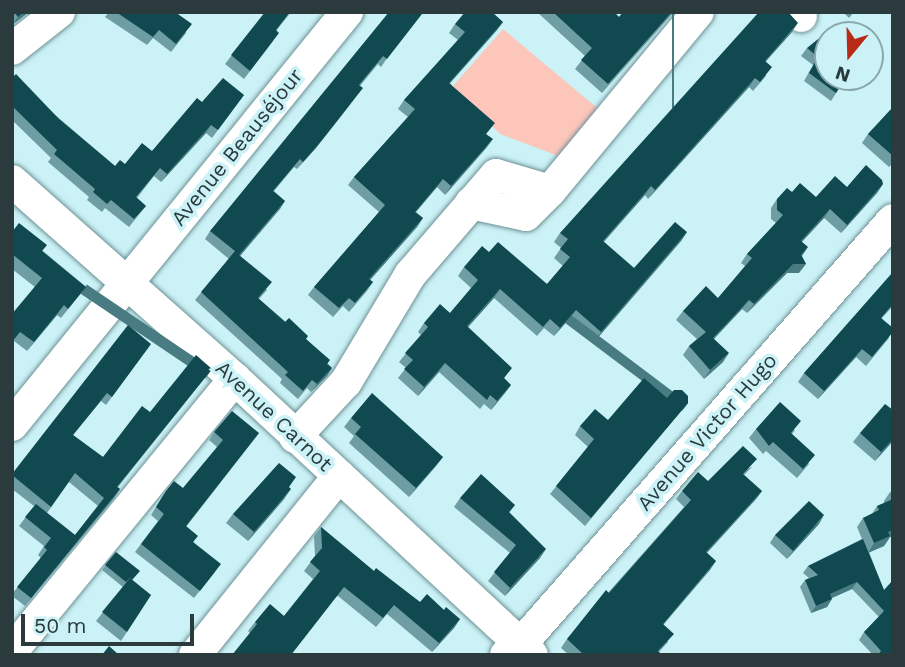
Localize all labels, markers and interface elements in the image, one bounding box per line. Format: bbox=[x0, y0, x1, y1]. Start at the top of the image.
north arrow bbox=[814, 21, 884, 91]
text: N bbox=[832, 61, 853, 88]
street label: Avenue Beauséjour bbox=[166, 63, 308, 231]
street label: Avenue Victor Hugo bbox=[631, 348, 783, 516]
street label: Avenue Carnot bbox=[210, 355, 338, 477]
scale bar bbox=[24, 600, 198, 644]
text: 50 m bbox=[34, 613, 86, 638]

